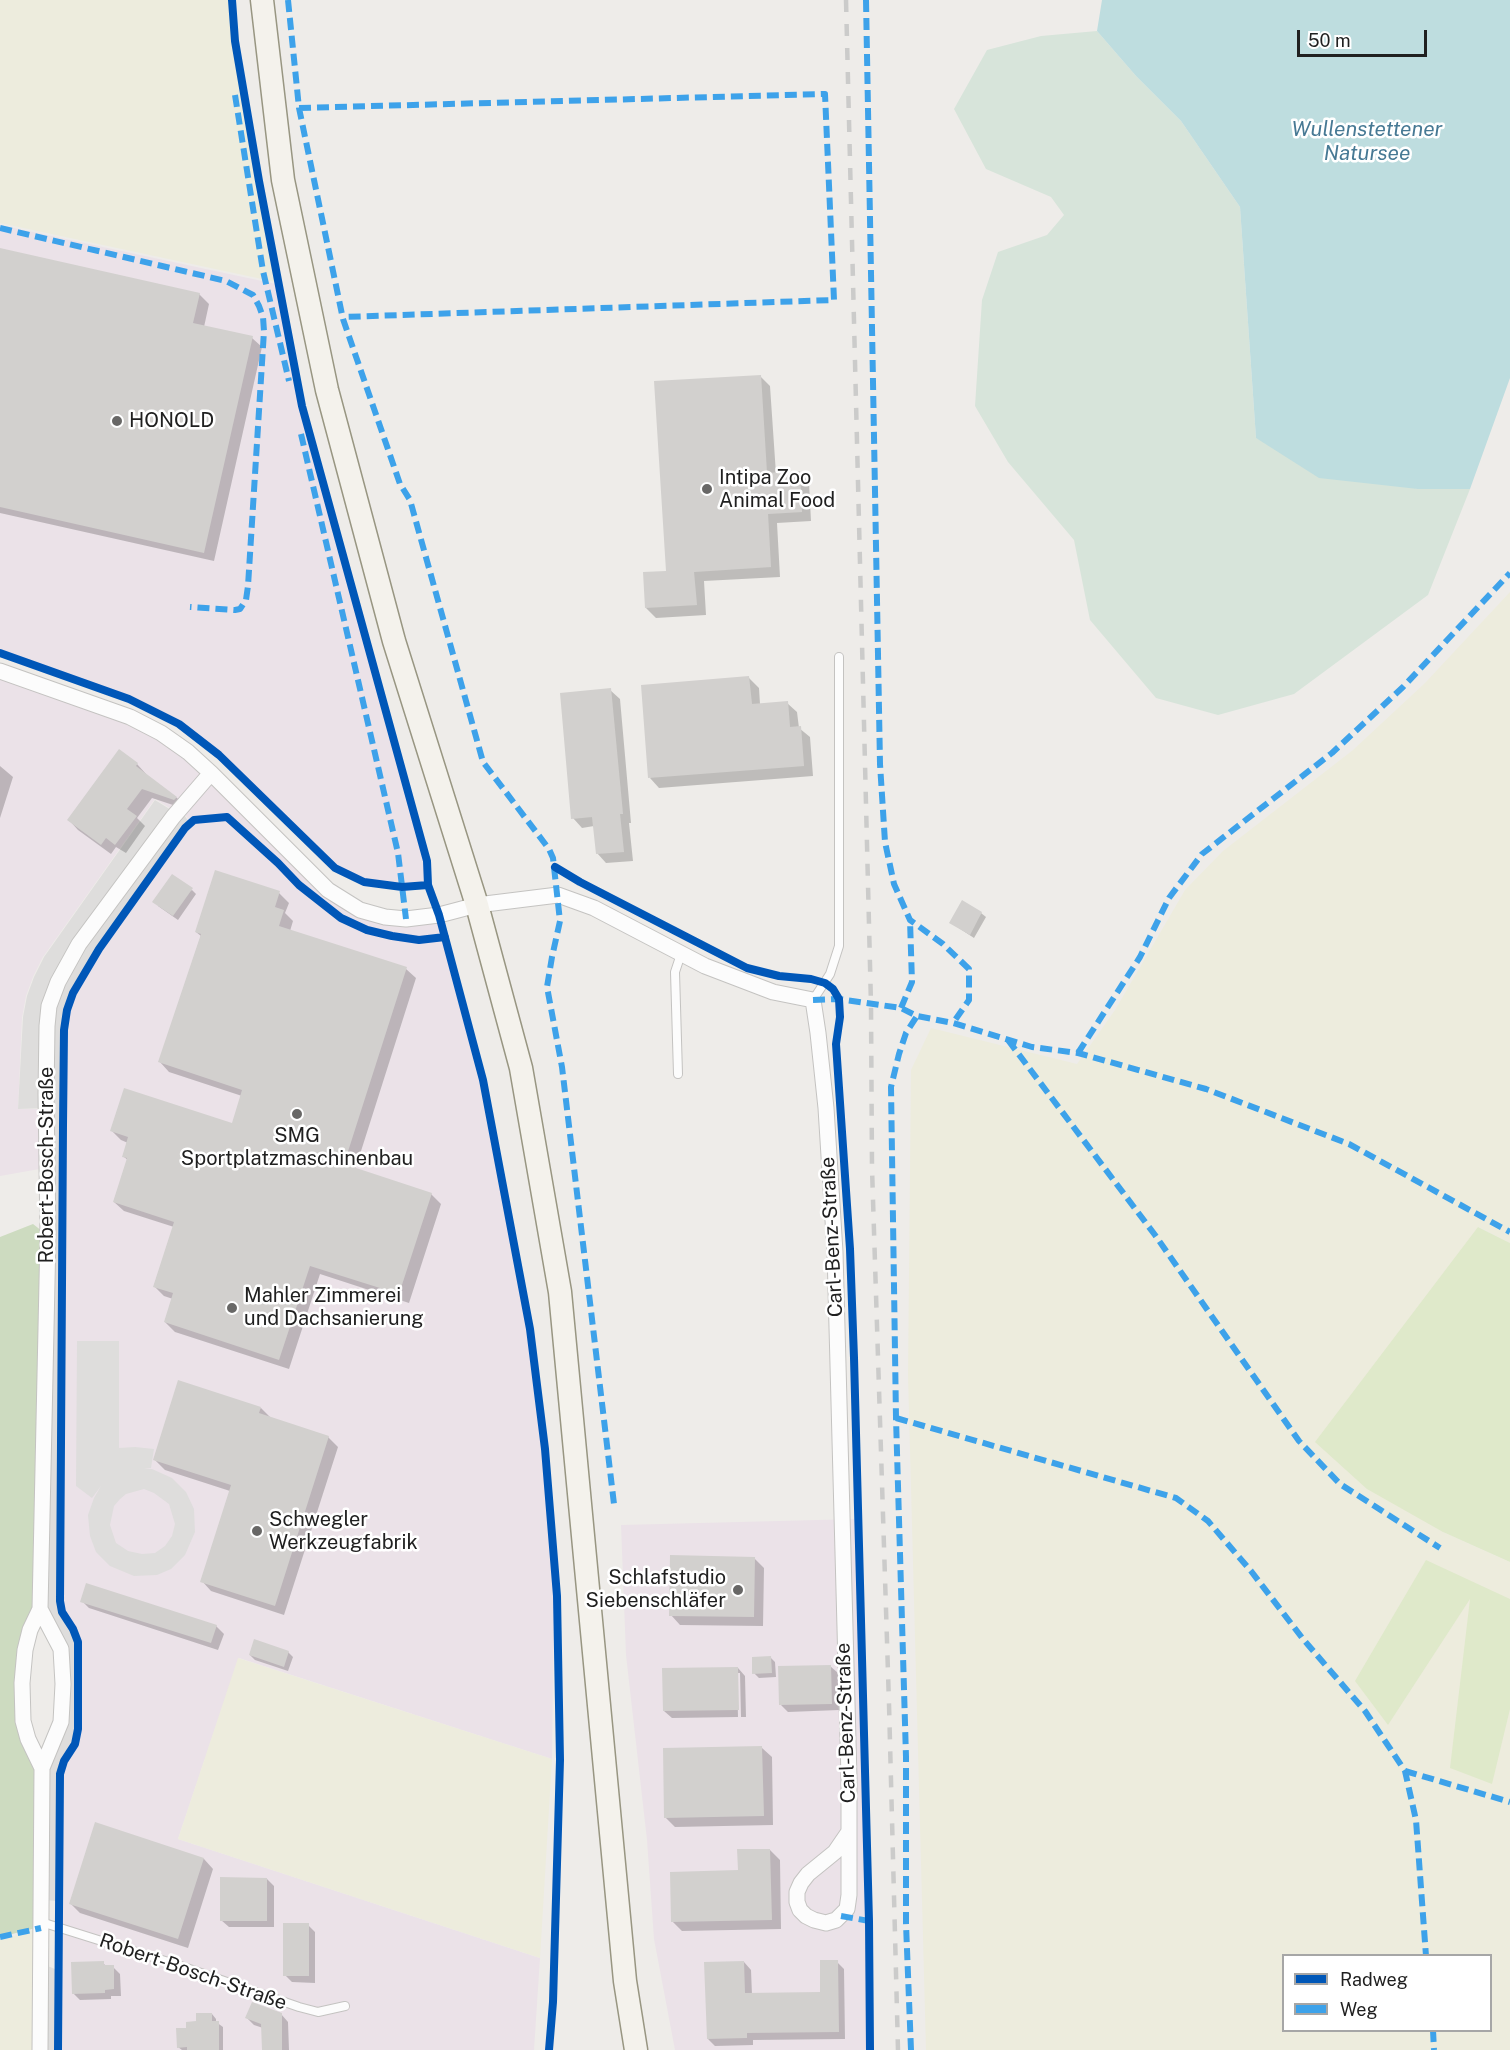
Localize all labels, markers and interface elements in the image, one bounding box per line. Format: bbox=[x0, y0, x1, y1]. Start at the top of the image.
scale bar bbox=[1300, 18, 1430, 56]
text: 50 m bbox=[1308, 30, 1351, 51]
water label: Wullenstettener Natursee bbox=[1291, 117, 1443, 167]
place label: HONOLD bbox=[129, 409, 214, 433]
marker: HONOLD bbox=[110, 414, 124, 428]
place label: Intipa Zoo Animal Food bbox=[719, 466, 835, 513]
marker: Intipa Zoo Animal Food bbox=[700, 482, 714, 496]
street label: Robert-Bosch-Straße bbox=[35, 1067, 59, 1263]
marker: SMG Sportplatzmaschinenbau bbox=[290, 1107, 304, 1121]
place label: SMG Sportplatzmaschinenbau bbox=[181, 1124, 413, 1171]
street label: Carl-Benz-Straße bbox=[816, 1156, 848, 1318]
place label: Mahler Zimmerei und Dachsanierung bbox=[244, 1284, 424, 1331]
marker: Mahler Zimmerei und Dachsanierung bbox=[225, 1301, 239, 1315]
place label: Schwegler Werkzeugfabrik bbox=[269, 1508, 418, 1555]
marker: Schwegler Werkzeugfabrik bbox=[250, 1524, 264, 1538]
place label: Schlafstudio Siebenschläfer bbox=[586, 1566, 726, 1613]
marker: Schlafstudio Siebenschläfer bbox=[731, 1583, 745, 1597]
street label: Carl-Benz-Straße bbox=[831, 1642, 861, 1804]
street label: Robert-Bosch-Straße bbox=[96, 1929, 290, 2015]
legend bbox=[1282, 1954, 1492, 2032]
text: Radweg bbox=[1340, 1969, 1408, 1990]
text: Weg bbox=[1340, 1999, 1378, 2020]

